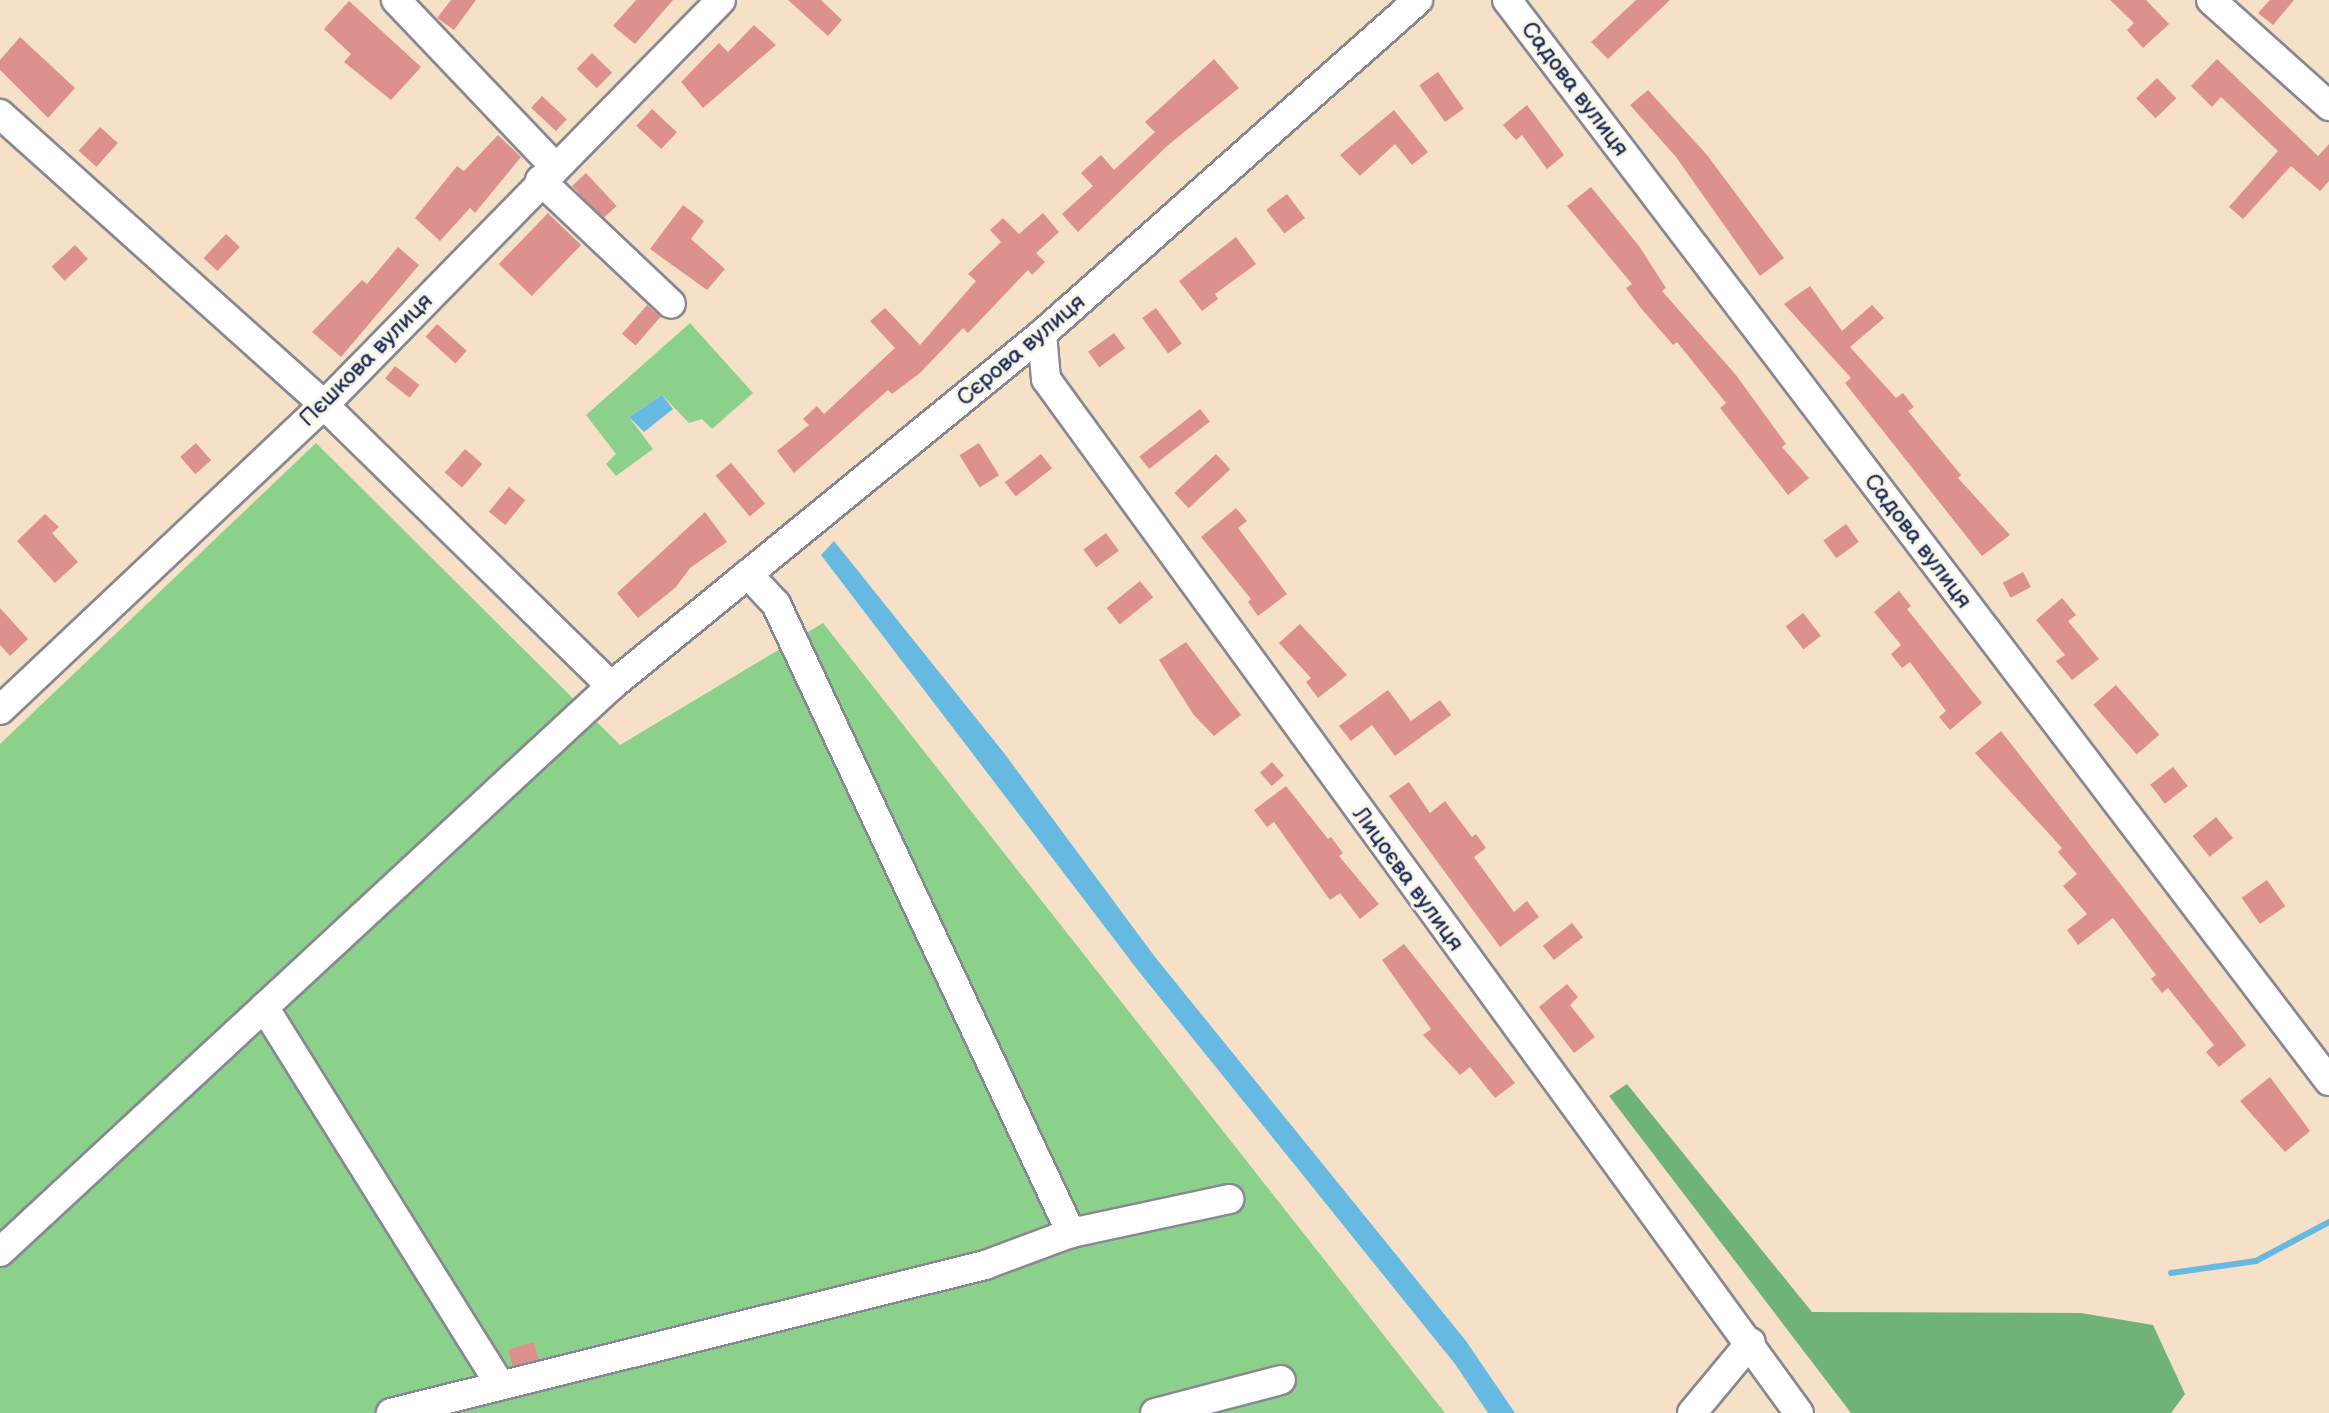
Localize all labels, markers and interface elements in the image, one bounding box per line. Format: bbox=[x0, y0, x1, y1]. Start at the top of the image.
street label: Садова вулиця bbox=[1515, 16, 1635, 162]
street label: Пєшкова вулиця bbox=[294, 288, 438, 432]
street label: Сєрова вулиця bbox=[951, 288, 1091, 412]
street label: Садова вулиця bbox=[1858, 468, 1978, 614]
street label: Лицоєва вулиця bbox=[1346, 801, 1470, 957]

